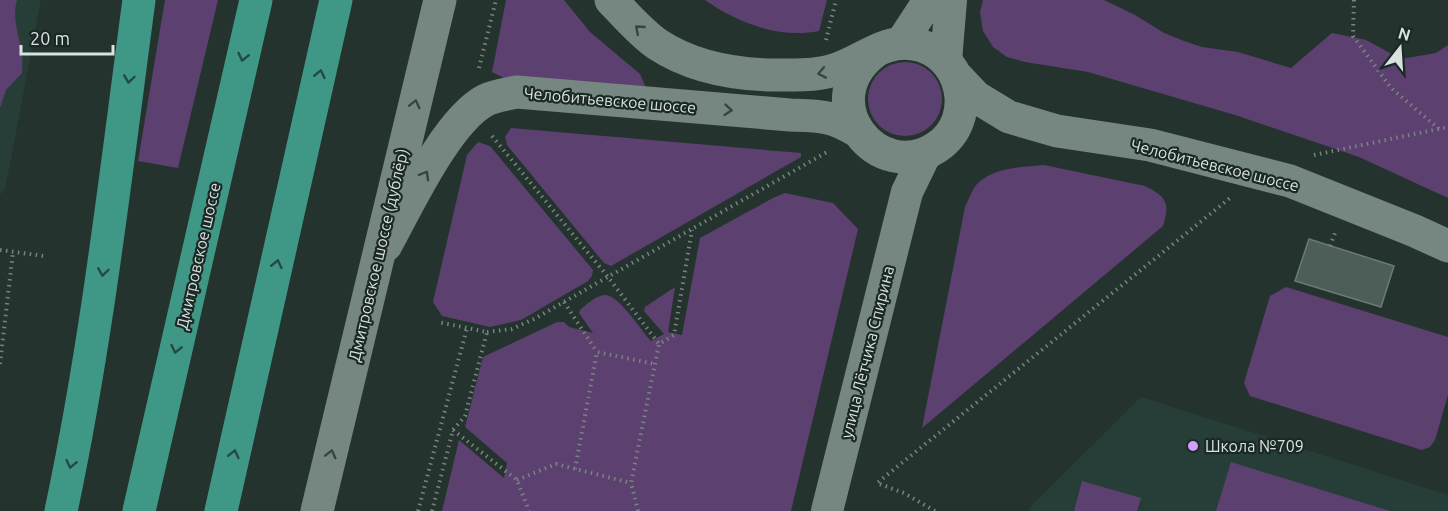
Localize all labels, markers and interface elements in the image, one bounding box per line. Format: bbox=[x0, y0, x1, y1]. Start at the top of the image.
scale bar bbox=[21, 18, 112, 56]
north arrow bbox=[1370, 18, 1430, 78]
text: N bbox=[1396, 23, 1413, 44]
one-way arrow bbox=[635, 25, 646, 36]
text: 20 m bbox=[30, 28, 70, 48]
one-way arrow bbox=[237, 52, 250, 62]
one-way arrow bbox=[817, 66, 827, 79]
one-way arrow bbox=[312, 69, 325, 79]
one-way arrow bbox=[123, 74, 135, 83]
street label: Челобитьевское шоссе bbox=[523, 84, 697, 116]
one-way arrow bbox=[407, 99, 420, 109]
one-way arrow bbox=[724, 103, 733, 116]
street label: Челобитьевское шоссе bbox=[1129, 135, 1301, 195]
street label: Дмитровское шоссе (дублёр) bbox=[345, 147, 412, 363]
one-way arrow bbox=[418, 171, 430, 181]
street label: Дмитровское шоссе bbox=[172, 181, 224, 331]
one-way arrow bbox=[269, 259, 282, 269]
street label: улица Лётчика Спирина bbox=[837, 264, 897, 440]
one-way arrow bbox=[97, 267, 109, 277]
one-way arrow bbox=[170, 344, 183, 354]
place label: Школа №709 bbox=[1205, 437, 1304, 455]
marker: Школа №709 bbox=[1186, 439, 1200, 453]
one-way arrow bbox=[226, 449, 239, 459]
one-way arrow bbox=[324, 449, 337, 459]
one-way arrow bbox=[65, 459, 78, 469]

